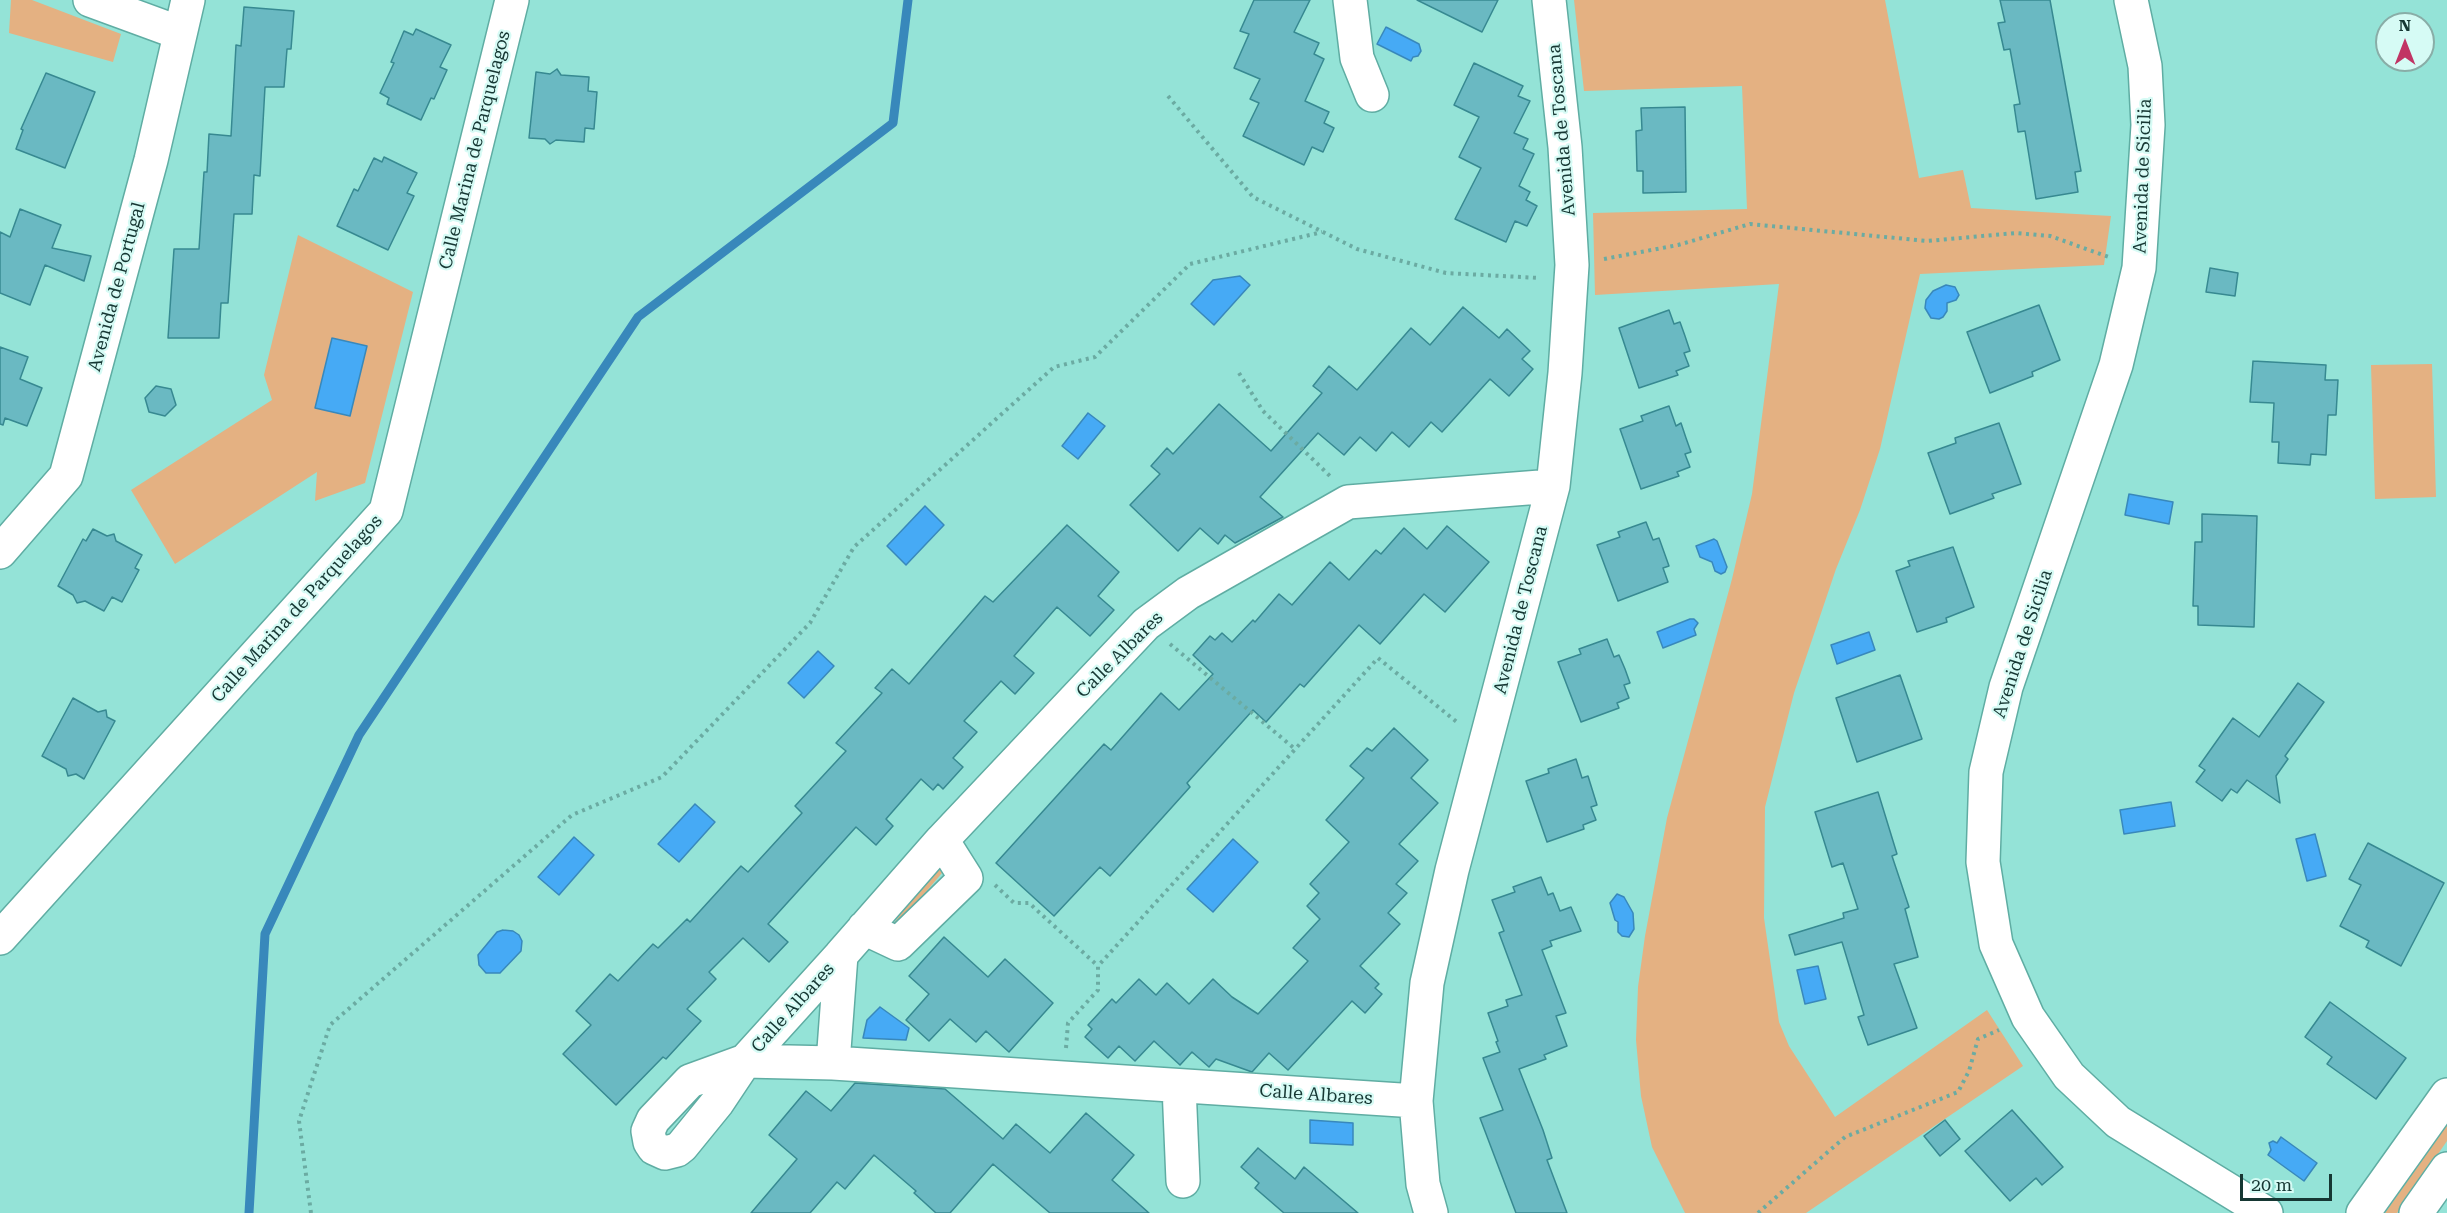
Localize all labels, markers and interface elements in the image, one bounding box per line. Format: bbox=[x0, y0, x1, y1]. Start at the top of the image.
north arrow bbox=[2375, 12, 2435, 72]
text: N bbox=[2399, 16, 2411, 35]
street label: Calle Marina de Parquelagos bbox=[435, 28, 515, 272]
street label: Avenida de Toscana bbox=[1544, 43, 1580, 217]
street label: Avenida de Sicilia bbox=[2130, 98, 2156, 254]
street label: Avenida de Portugal bbox=[84, 200, 150, 374]
street label: Calle Marina de Parquelagos bbox=[207, 511, 387, 707]
street label: Avenida de Toscana bbox=[1490, 524, 1552, 696]
street label: Avenida de Sicilia bbox=[1989, 567, 2057, 721]
street label: Calle Albares bbox=[1072, 607, 1168, 703]
street label: Calle Albares bbox=[747, 959, 839, 1057]
street label: Calle Albares bbox=[1259, 1080, 1373, 1110]
scale bar bbox=[2243, 1162, 2334, 1200]
text: 20 m bbox=[2251, 1174, 2292, 1195]

